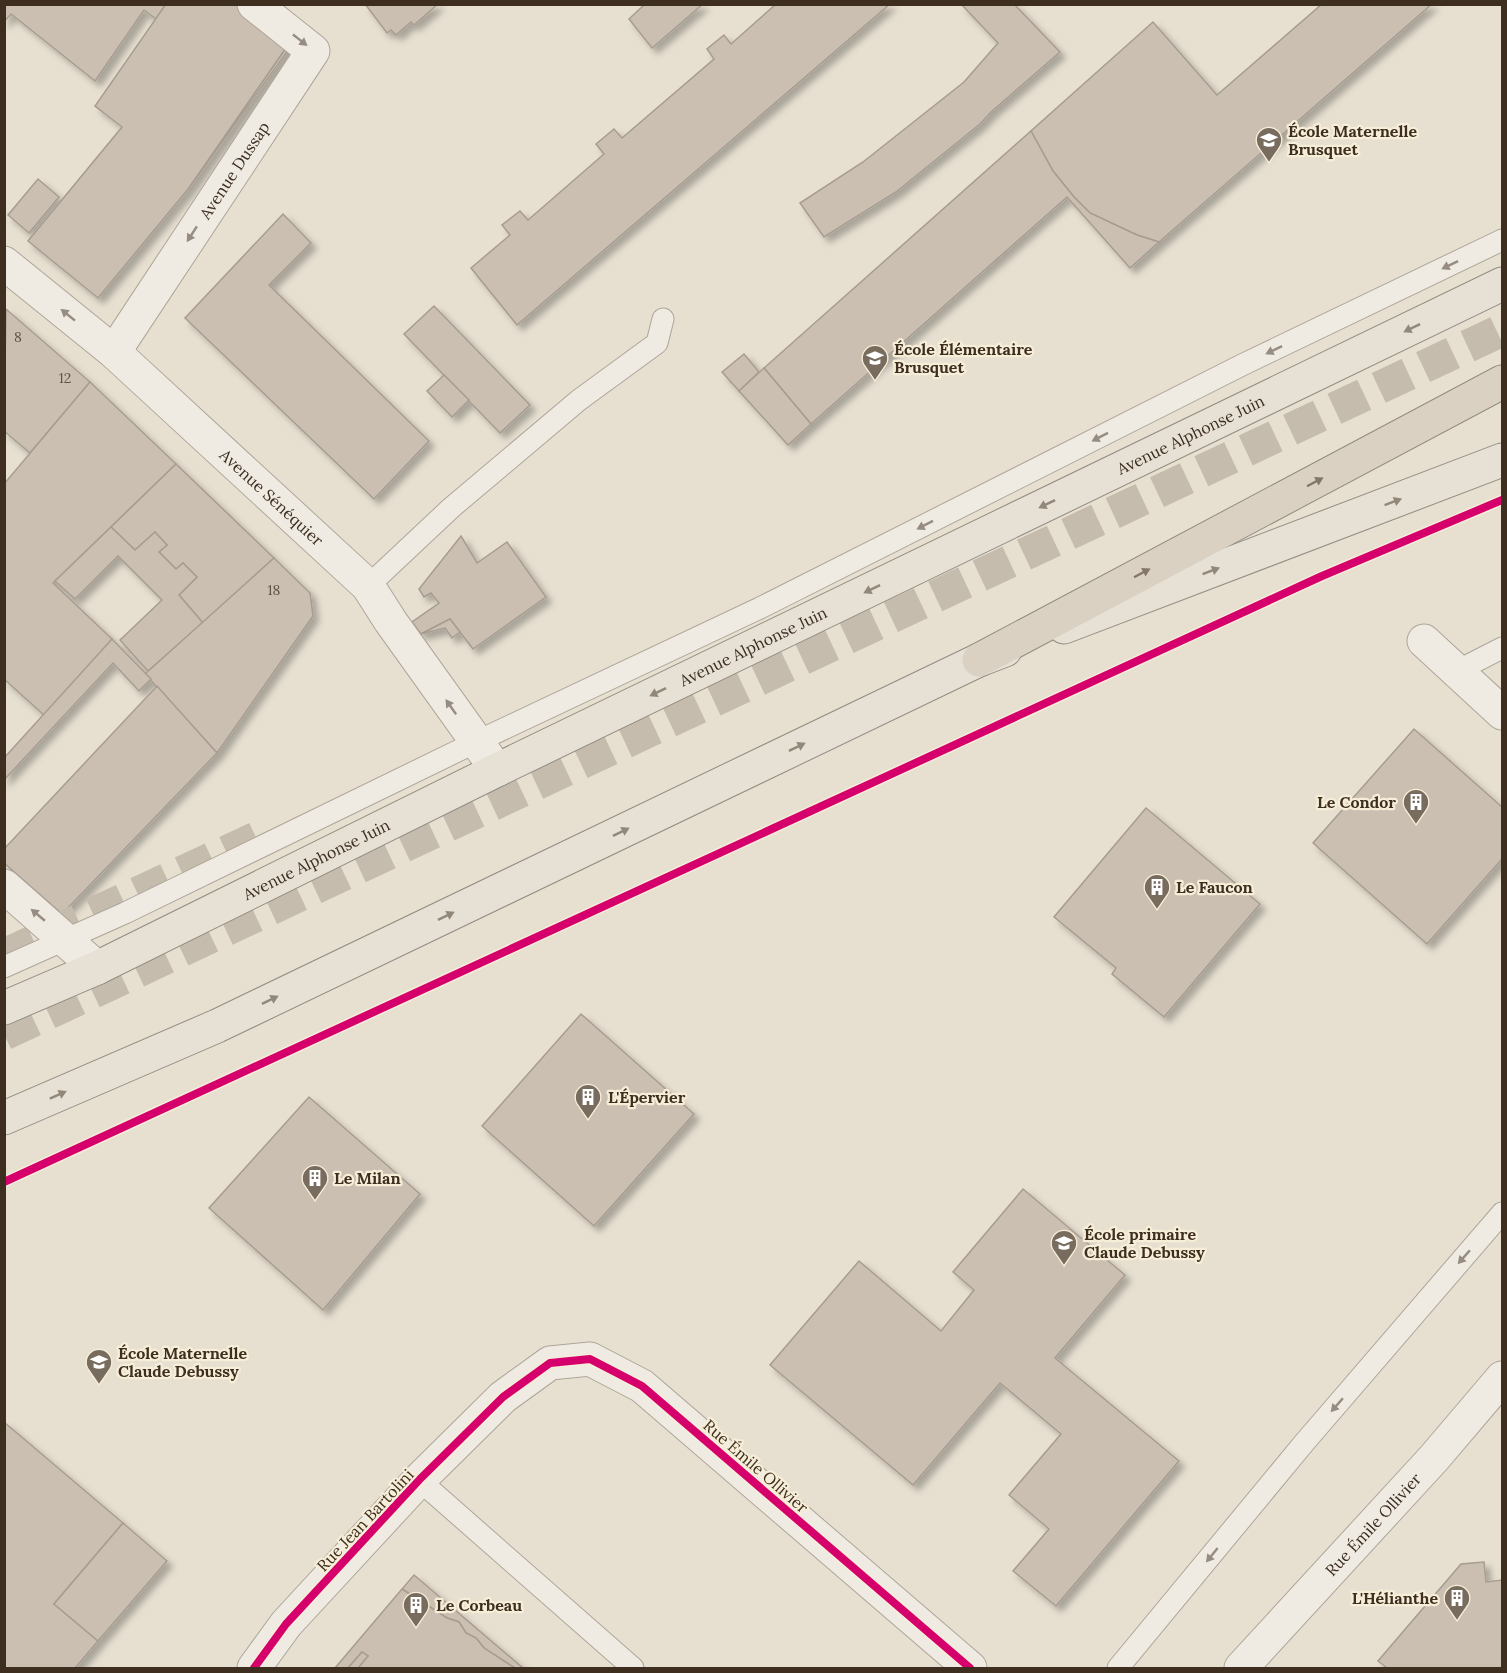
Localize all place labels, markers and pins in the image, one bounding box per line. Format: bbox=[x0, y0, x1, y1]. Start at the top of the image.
place label: École Maternelle Brusquet bbox=[1288, 121, 1417, 159]
school or university icon: École Maternelle Brusquet bbox=[1254, 125, 1284, 163]
place label: École Élémentaire Brusquet bbox=[894, 339, 1033, 377]
school or university icon: École Élémentaire Brusquet bbox=[860, 343, 890, 381]
building icon: Le Condor bbox=[1401, 787, 1431, 825]
place label: Le Condor bbox=[1317, 792, 1396, 812]
building icon: Le Faucon bbox=[1142, 872, 1172, 910]
place label: Le Faucon bbox=[1176, 877, 1253, 897]
building icon: L'Épervier bbox=[573, 1082, 603, 1120]
place label: L'Épervier bbox=[608, 1087, 686, 1107]
building icon: Le Milan bbox=[300, 1163, 330, 1201]
place label: Le Milan bbox=[334, 1168, 401, 1188]
place label: École primaire Claude Debussy bbox=[1084, 1224, 1205, 1262]
school or university icon: École primaire Claude Debussy bbox=[1049, 1228, 1079, 1266]
place label: École Maternelle Claude Debussy bbox=[118, 1343, 247, 1381]
school or university icon: École Maternelle Claude Debussy bbox=[84, 1347, 114, 1385]
building icon: L'Hélianthe bbox=[1442, 1583, 1472, 1621]
place label: L'Hélianthe bbox=[1352, 1588, 1438, 1608]
building icon: Le Corbeau bbox=[401, 1590, 431, 1628]
place label: Le Corbeau bbox=[436, 1595, 522, 1615]

